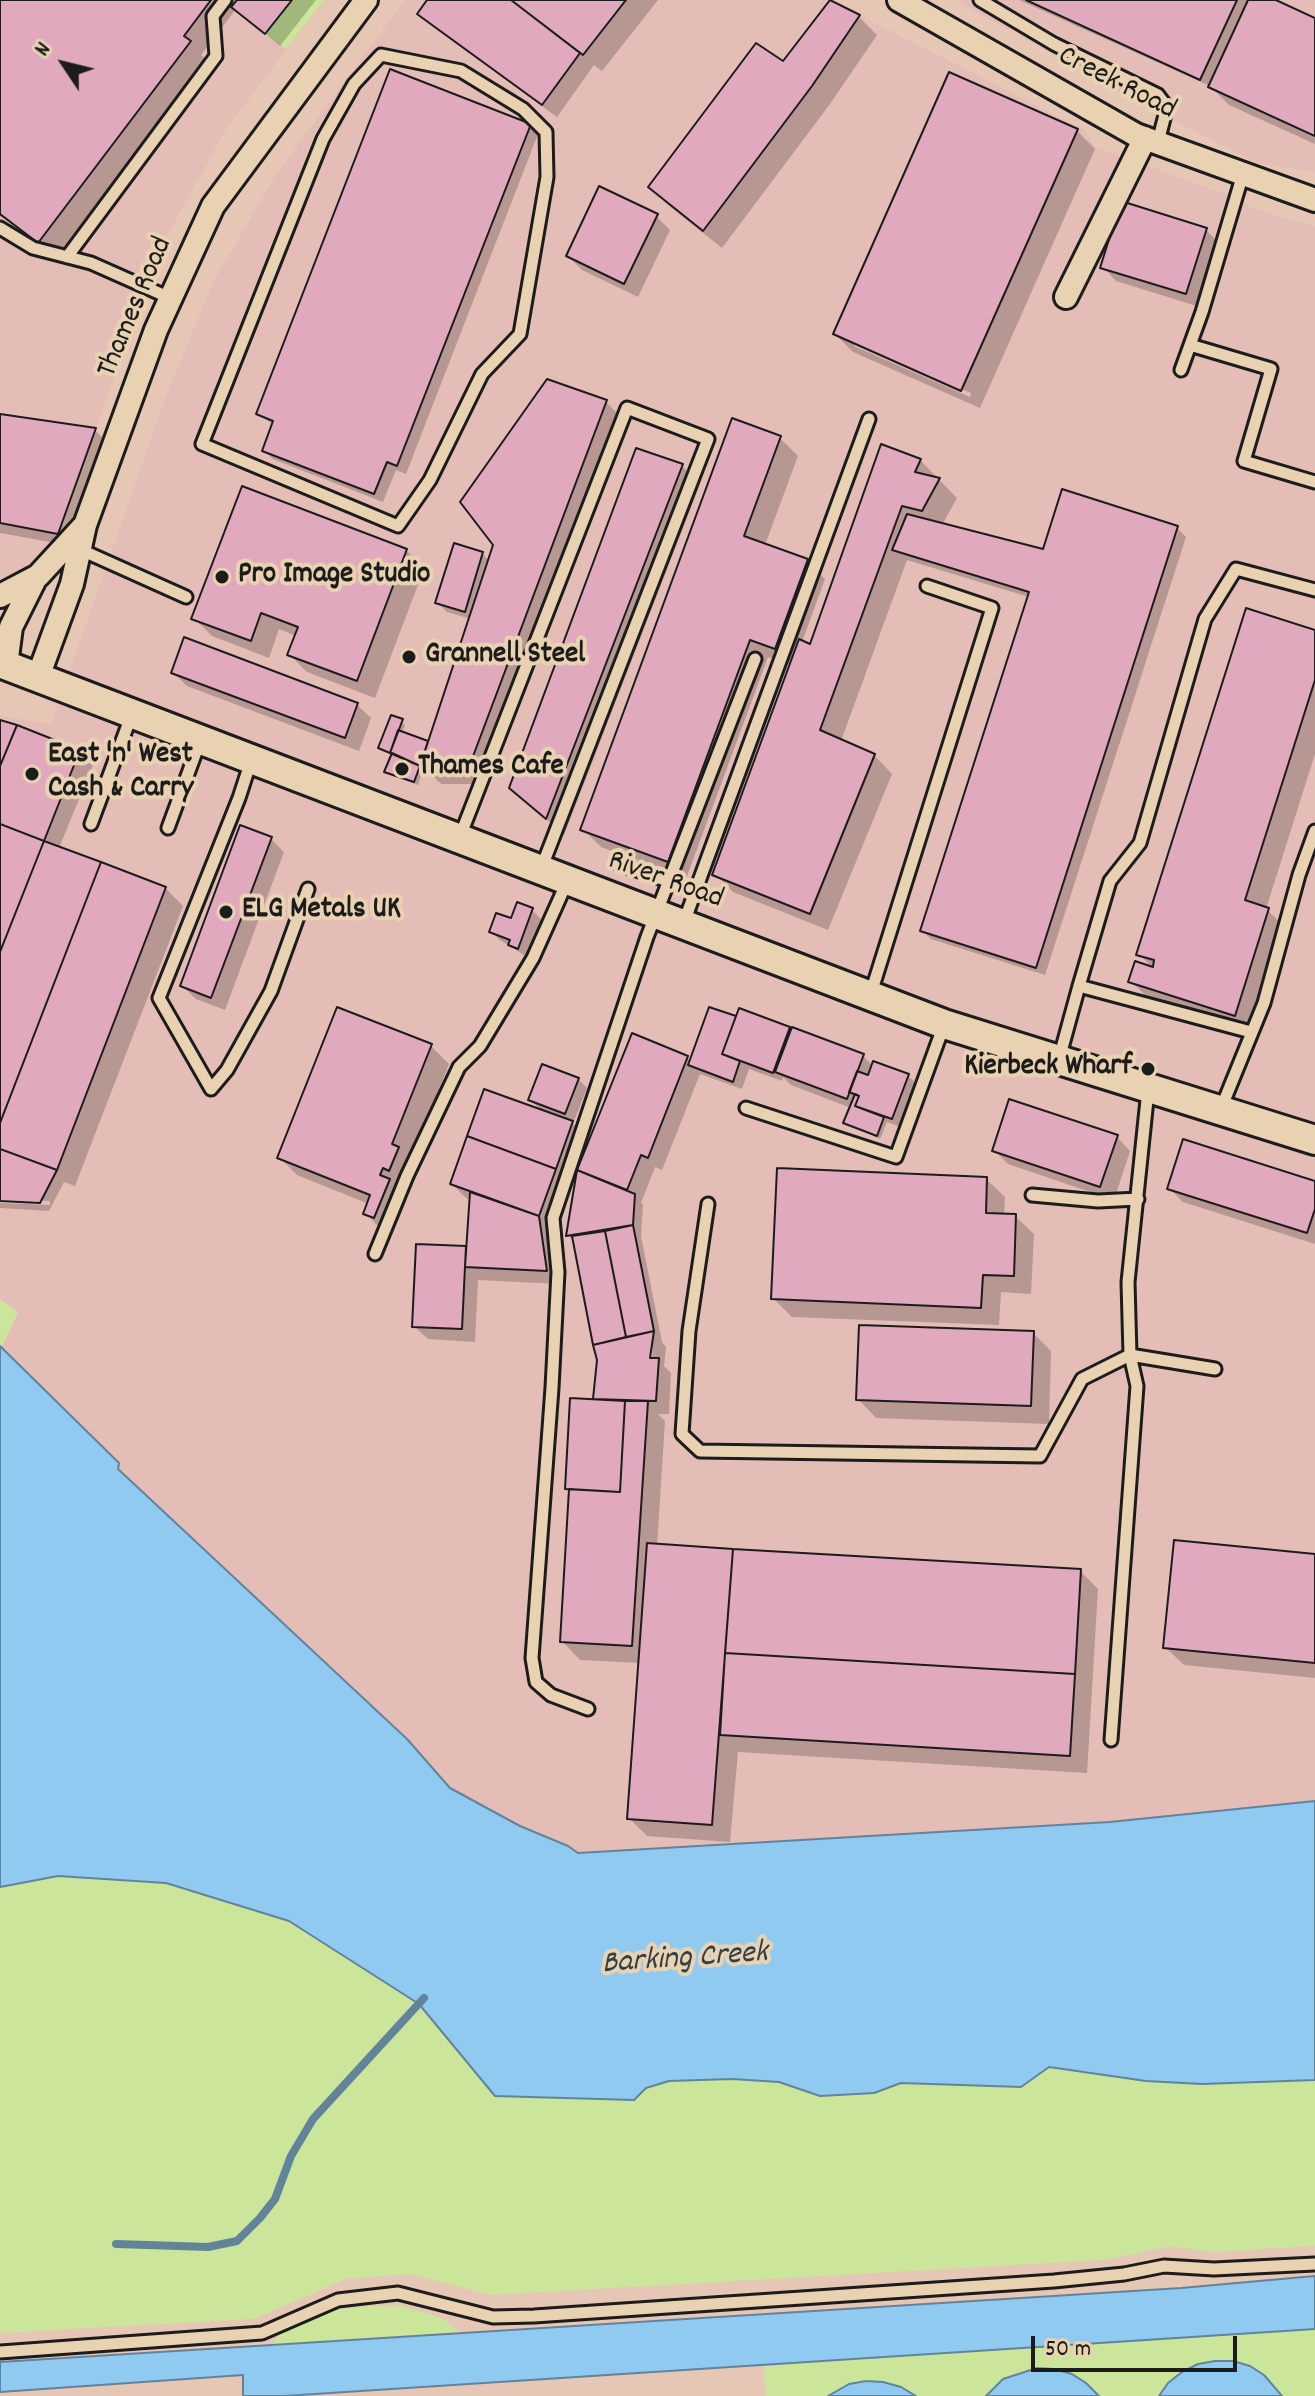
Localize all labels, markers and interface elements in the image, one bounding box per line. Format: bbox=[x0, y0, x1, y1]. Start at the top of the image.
north arrow bbox=[24, 24, 104, 104]
text: N bbox=[28, 37, 60, 63]
street label: Creek Road bbox=[1051, 40, 1181, 130]
street label: Thames Road bbox=[91, 232, 183, 384]
place label: Pro Image Studio bbox=[238, 559, 430, 595]
marker: Pro Image Studio bbox=[213, 568, 231, 586]
place label: Grannell Steel bbox=[425, 639, 585, 675]
marker: Grannell Steel bbox=[400, 648, 418, 666]
place label: East 'n' West Cash & Carry bbox=[48, 739, 193, 810]
place label: Thames Cafe bbox=[418, 751, 564, 787]
marker: Thames Cafe bbox=[393, 760, 411, 778]
marker: East 'n' West Cash & Carry bbox=[23, 765, 41, 783]
street label: River Road bbox=[603, 845, 727, 919]
place label: ELG Metals UK bbox=[242, 894, 401, 930]
marker: ELG Metals UK bbox=[217, 903, 235, 921]
place label: Kierbeck Wharf bbox=[964, 1051, 1132, 1087]
marker: Kierbeck Wharf bbox=[1139, 1060, 1157, 1078]
water label: Barking Creek bbox=[601, 1936, 769, 1986]
scale bar bbox=[1035, 2320, 1241, 2370]
text: 50 m bbox=[1045, 2333, 1091, 2367]

